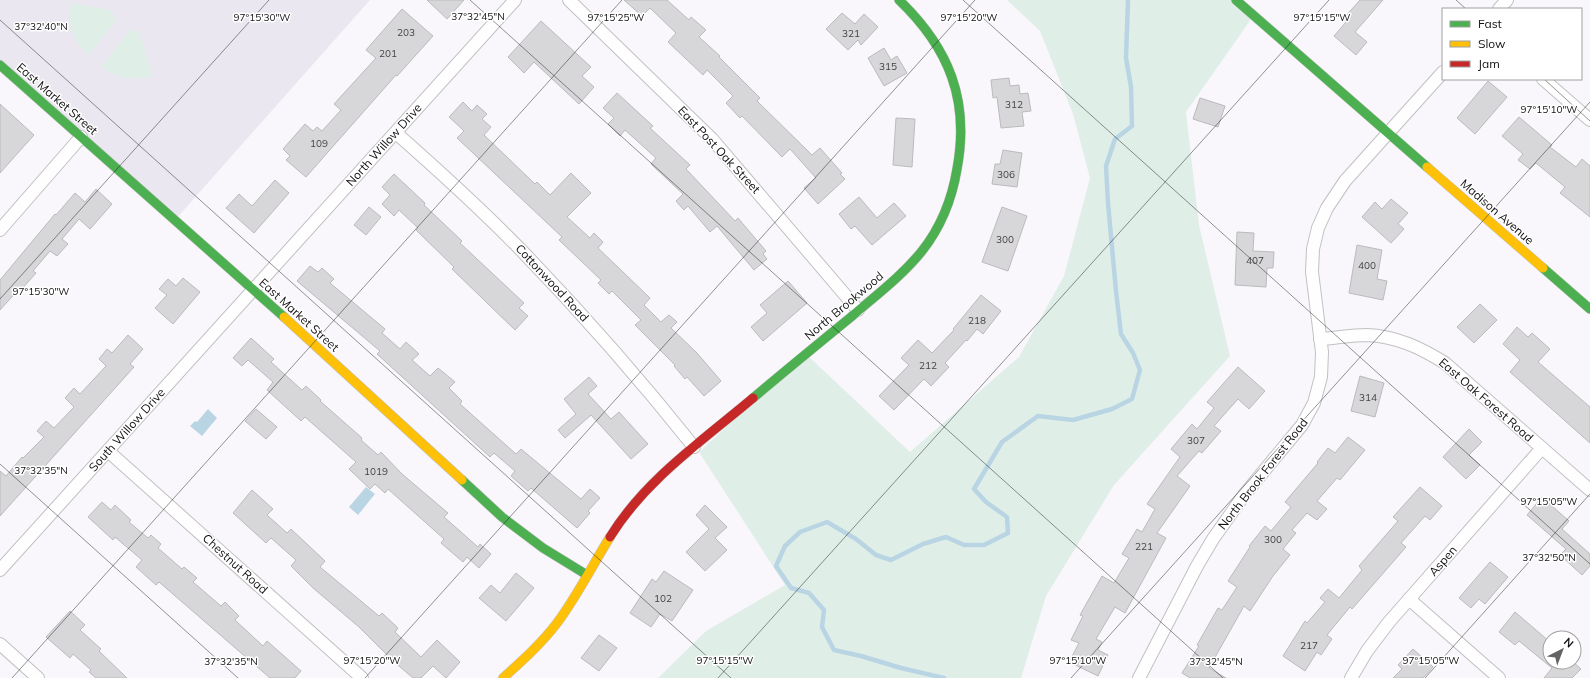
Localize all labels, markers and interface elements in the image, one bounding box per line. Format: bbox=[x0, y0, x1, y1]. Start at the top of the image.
legend bbox=[1442, 8, 1582, 80]
text: 37°32'45"N bbox=[451, 10, 505, 23]
text: 97°15'30"W bbox=[234, 11, 290, 24]
text: 97°15'25"W bbox=[588, 11, 644, 24]
text: 97°15'20"W bbox=[941, 11, 997, 24]
text: 97°15'15"W bbox=[1294, 11, 1350, 24]
text: Fast bbox=[1478, 16, 1502, 31]
text: 37°32'40"N bbox=[14, 20, 68, 33]
house number: 203 bbox=[397, 26, 415, 39]
house number: 321 bbox=[842, 27, 860, 40]
text: Slow bbox=[1478, 36, 1506, 51]
house number: 201 bbox=[379, 47, 397, 60]
text: Jam bbox=[1478, 56, 1500, 71]
street label: East Market Street bbox=[14, 59, 101, 138]
house number: 315 bbox=[879, 60, 897, 73]
house number: 312 bbox=[1005, 98, 1023, 111]
street label: North Willow Drive bbox=[343, 100, 425, 189]
street label: East Post Oak Street bbox=[675, 103, 764, 196]
text: 97°15'10"W bbox=[1521, 103, 1577, 116]
house number: 109 bbox=[310, 137, 328, 150]
house number: 306 bbox=[997, 168, 1015, 181]
street label: Madison Avenue bbox=[1458, 176, 1537, 248]
house number: 300 bbox=[996, 233, 1014, 246]
street label: Cottonwood Road bbox=[513, 241, 592, 324]
house number: 407 bbox=[1246, 254, 1264, 267]
house number: 400 bbox=[1358, 259, 1376, 272]
street label: North Brookwood bbox=[801, 268, 886, 343]
street label: East Market Street bbox=[256, 275, 342, 354]
text: 97°15'30"W bbox=[13, 285, 69, 298]
house number: 218 bbox=[968, 314, 986, 327]
street label: East Oak Forest Road bbox=[1436, 355, 1537, 445]
house number: 212 bbox=[919, 359, 937, 372]
street label: South Willow Drive bbox=[85, 385, 168, 474]
house number: 314 bbox=[1359, 391, 1377, 404]
street label: North Brook Forest Road bbox=[1214, 415, 1311, 532]
house number: 307 bbox=[1187, 434, 1205, 447]
text: 37°32'35"N bbox=[14, 464, 68, 477]
house number: 1019 bbox=[364, 465, 388, 478]
text: 97°15'05"W bbox=[1521, 495, 1577, 508]
street label: Chestnut Road bbox=[200, 530, 271, 597]
house number: 300 bbox=[1264, 533, 1282, 546]
house number: 221 bbox=[1135, 540, 1153, 553]
street label: Aspen bbox=[1425, 542, 1460, 579]
text: 37°32'50"N bbox=[1522, 551, 1576, 564]
house number: 102 bbox=[654, 592, 672, 605]
north arrow bbox=[1542, 630, 1582, 670]
text: N bbox=[1561, 635, 1576, 651]
house number: 217 bbox=[1300, 639, 1318, 652]
text: 97°15'20"W bbox=[344, 654, 400, 667]
text: 97°15'15"W bbox=[697, 654, 753, 667]
text: 97°15'10"W bbox=[1050, 654, 1106, 667]
text: 97°15'05"W bbox=[1403, 654, 1459, 667]
text: 37°32'35"N bbox=[204, 655, 258, 668]
text: 37°32'45"N bbox=[1189, 655, 1243, 668]

